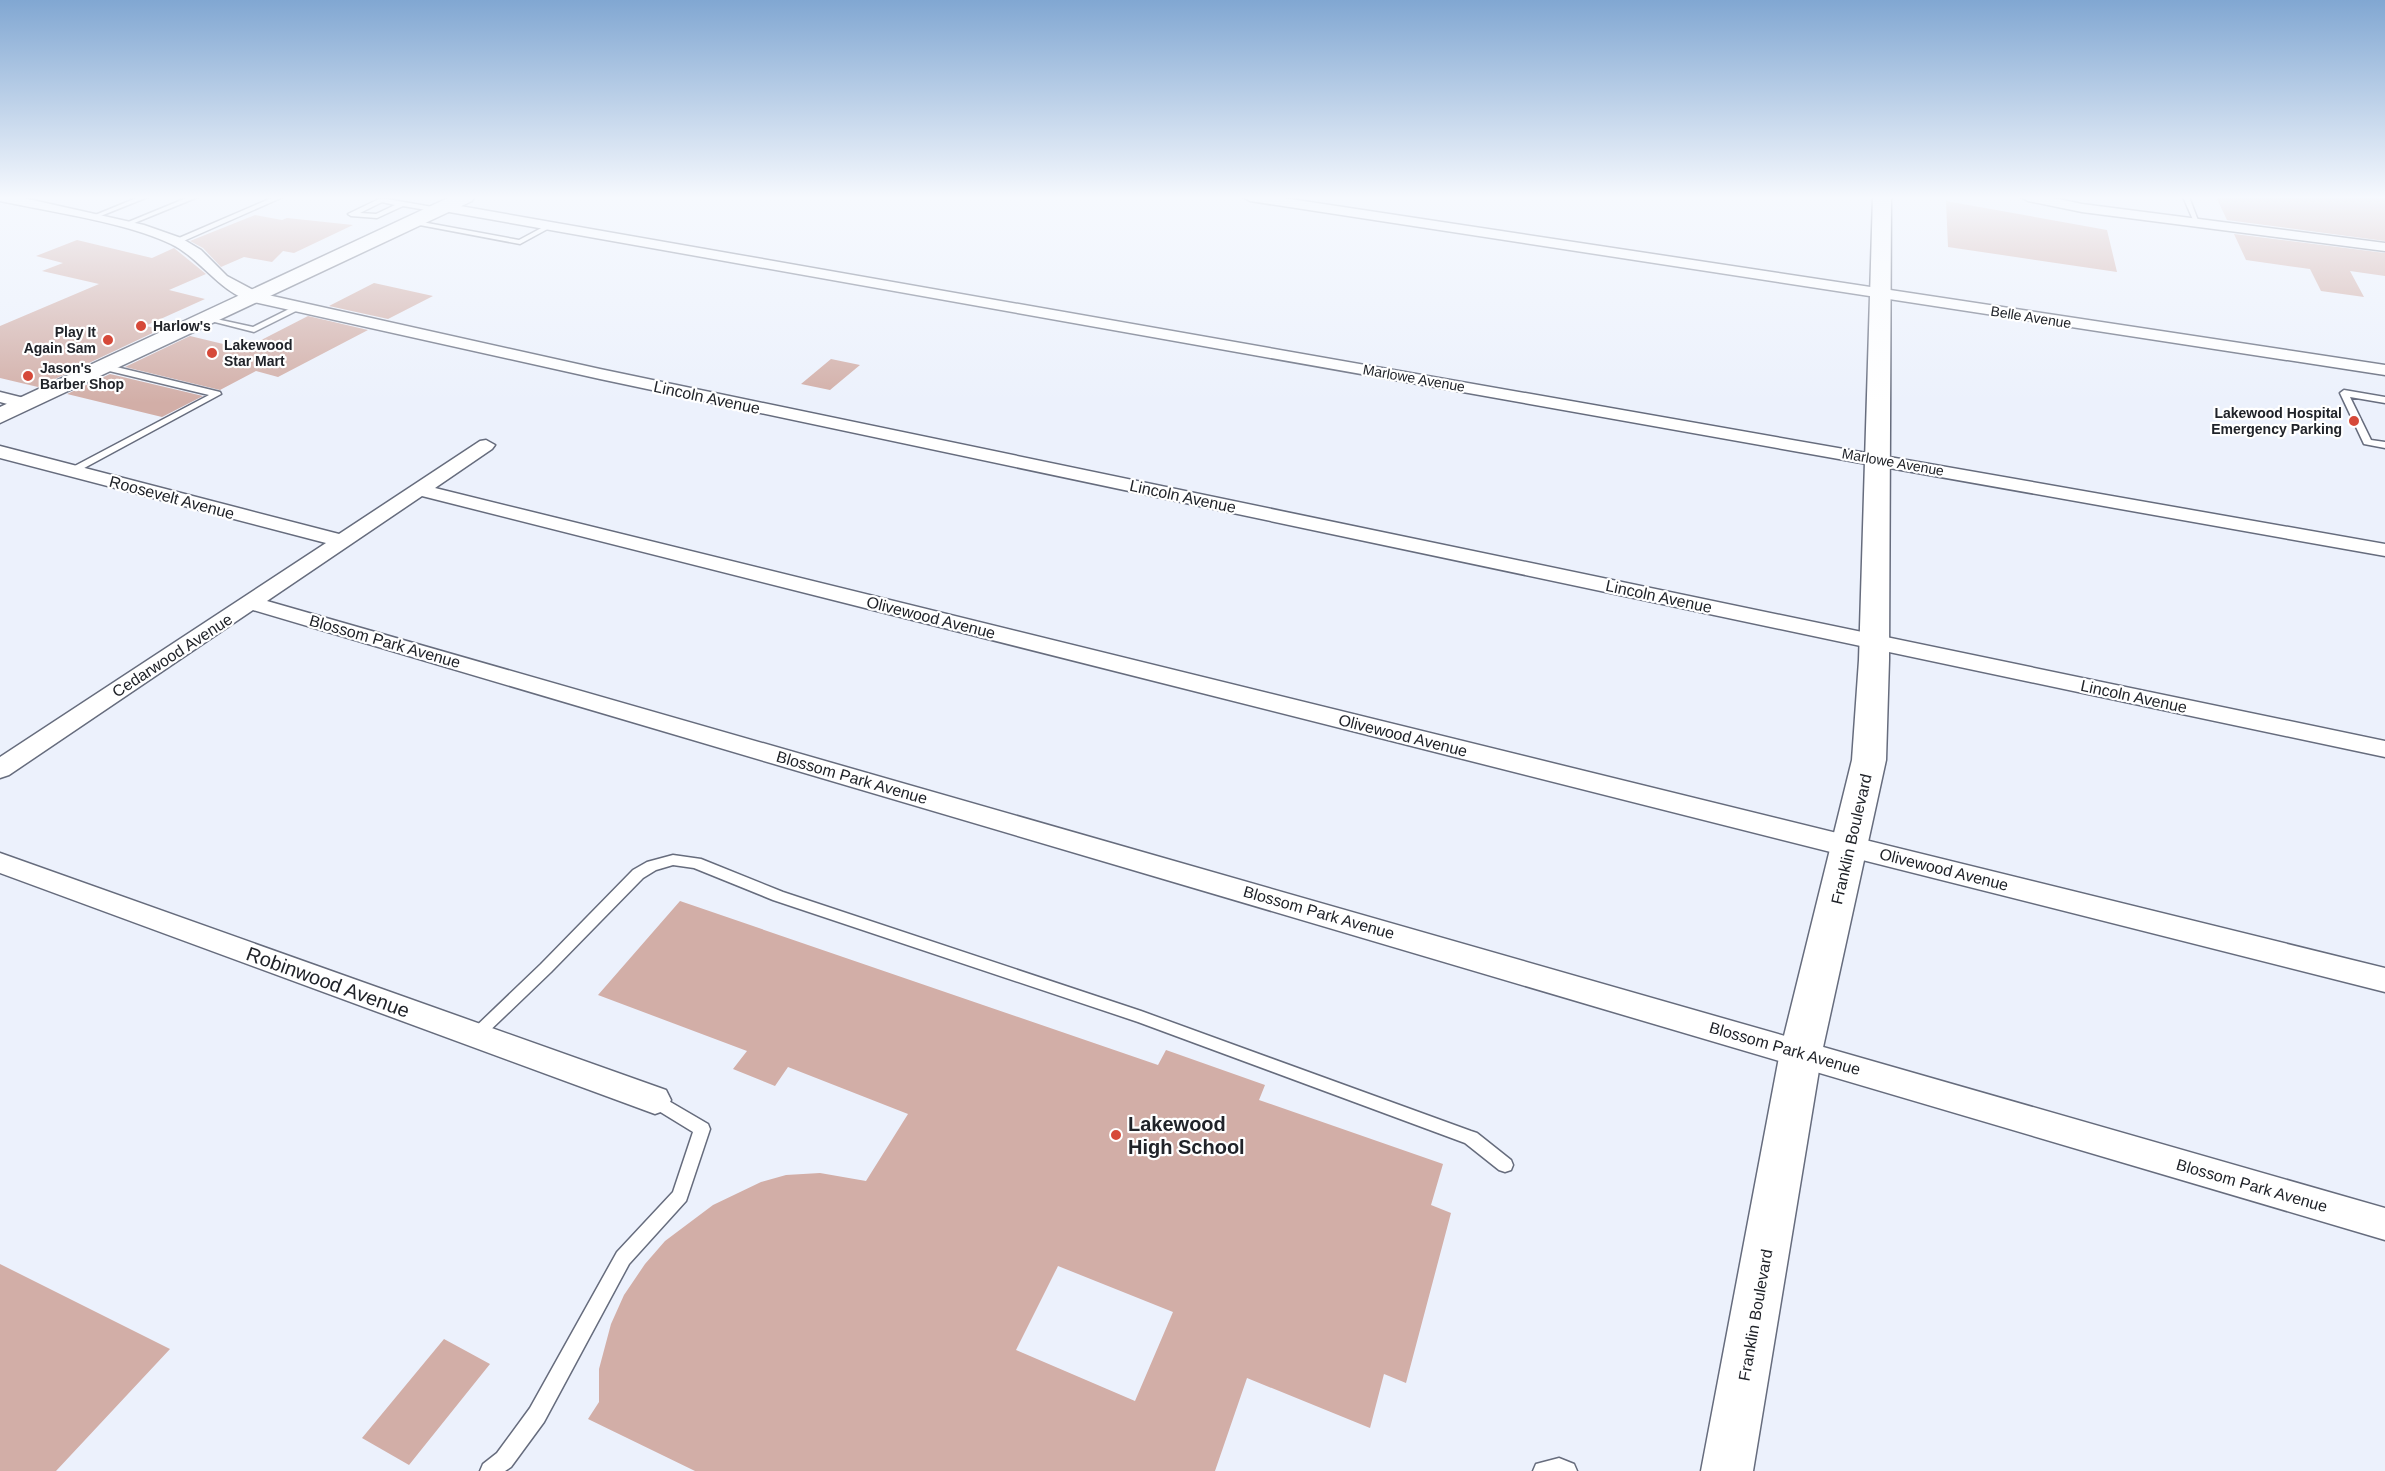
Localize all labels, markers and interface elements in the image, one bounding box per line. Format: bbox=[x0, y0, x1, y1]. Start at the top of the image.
street label: Belle Avenue bbox=[1990, 303, 2073, 331]
place label: Harlow's bbox=[153, 318, 211, 334]
marker: Harlow's bbox=[134, 319, 148, 333]
place label: Play It Again Sam bbox=[24, 324, 96, 356]
marker: Play It Again Sam bbox=[101, 333, 115, 347]
place label: Lakewood Star Mart bbox=[224, 337, 292, 369]
marker: Lakewood Star Mart bbox=[205, 346, 219, 360]
place label: Jason's Barber Shop bbox=[40, 360, 124, 392]
street label: Marlowe Avenue bbox=[1362, 361, 1466, 395]
marker: Jason's Barber Shop bbox=[21, 369, 35, 383]
street label: Lincoln Avenue bbox=[652, 378, 762, 417]
place label: Lakewood Hospital Emergency Parking bbox=[2211, 405, 2342, 437]
marker: Lakewood Hospital Emergency Parking bbox=[2347, 414, 2361, 428]
street label: Marlowe Avenue bbox=[1841, 445, 1945, 479]
street label: Roosevelt Avenue bbox=[108, 473, 236, 522]
street label: Lincoln Avenue bbox=[1128, 477, 1238, 516]
street label: Lincoln Avenue bbox=[1604, 577, 1714, 616]
street label: Olivewood Avenue bbox=[865, 593, 997, 642]
street label: Cedarwood Avenue bbox=[109, 610, 235, 701]
street label: Blossom Park Avenue bbox=[307, 612, 462, 671]
street label: Lincoln Avenue bbox=[2079, 677, 2189, 716]
street label: Olivewood Avenue bbox=[1337, 711, 1469, 760]
street label: Blossom Park Avenue bbox=[774, 748, 929, 807]
street label: Franklin Boulevard bbox=[1828, 772, 1875, 906]
street label: Olivewood Avenue bbox=[1878, 845, 2010, 894]
street label: Blossom Park Avenue bbox=[1241, 883, 1396, 942]
street label: Robinwood Avenue bbox=[243, 942, 413, 1022]
street label: Blossom Park Avenue bbox=[1707, 1019, 1862, 1078]
place label: Lakewood High School bbox=[1128, 1113, 1245, 1158]
marker: Lakewood High School bbox=[1109, 1128, 1123, 1142]
street label: Blossom Park Avenue bbox=[2174, 1156, 2329, 1215]
street label: Franklin Boulevard bbox=[1736, 1248, 1775, 1382]

